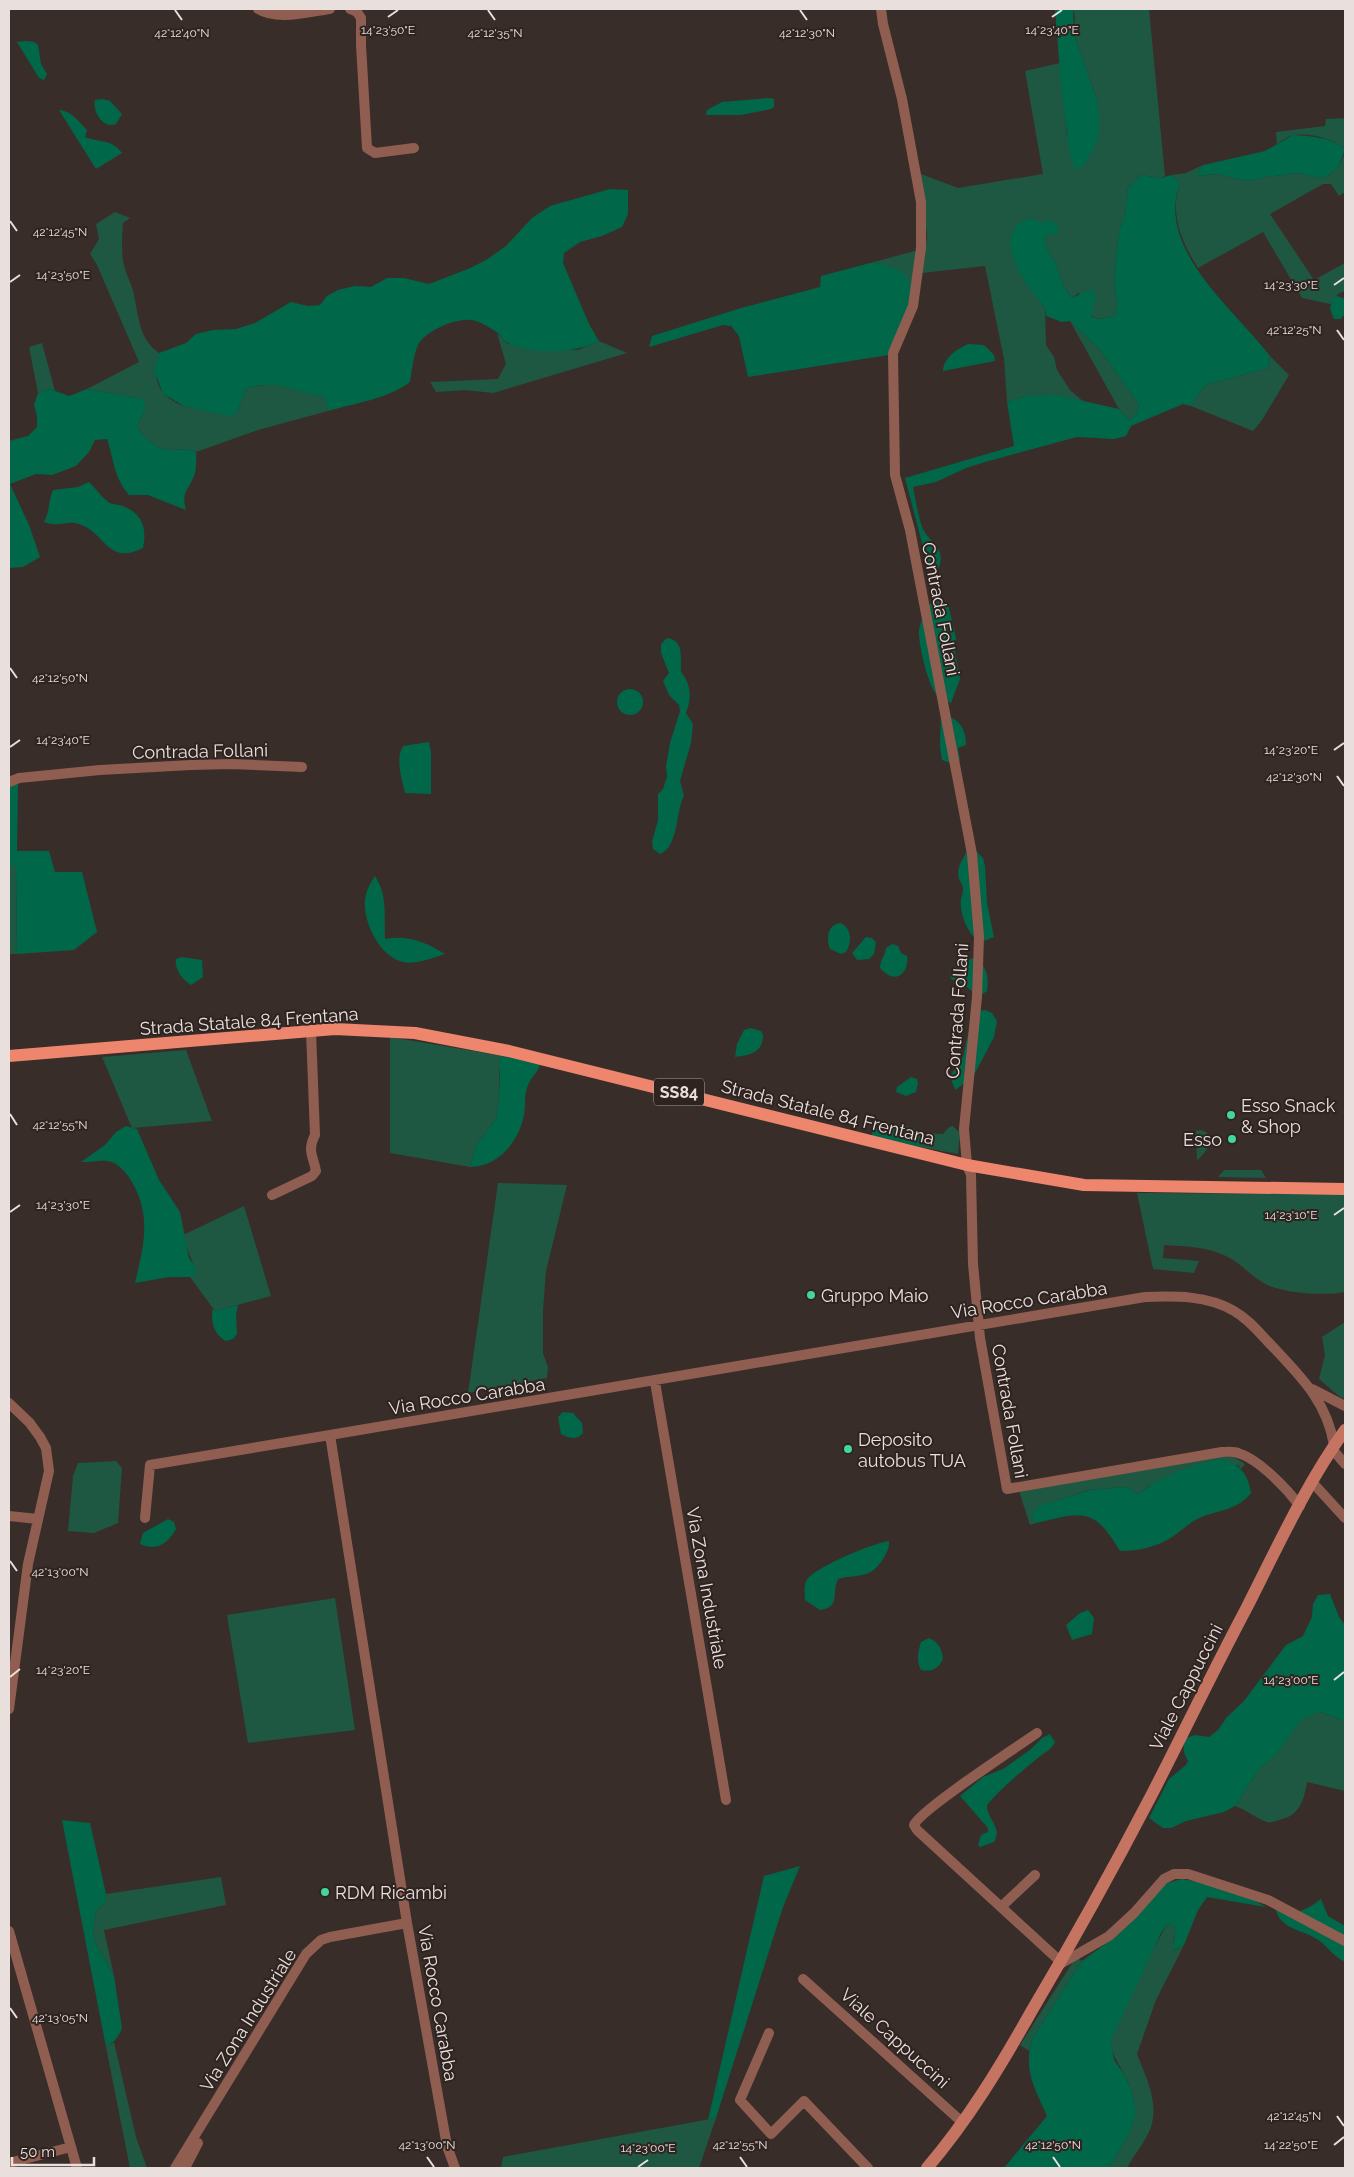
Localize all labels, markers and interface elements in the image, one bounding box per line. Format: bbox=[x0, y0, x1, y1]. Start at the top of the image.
text: 14°23'50"E bbox=[361, 23, 415, 37]
text: 14°23'40"E bbox=[1025, 23, 1079, 37]
text: 42°12'40"N bbox=[154, 26, 210, 40]
text: 42°12'35"N bbox=[467, 26, 523, 40]
text: 42°12'30"N bbox=[779, 26, 835, 40]
text: 42°12'45"N bbox=[33, 225, 87, 239]
text: 14°23'50"E bbox=[36, 268, 90, 282]
text: 14°23'30"E bbox=[1264, 278, 1318, 292]
text: 42°12'25"N bbox=[1266, 323, 1322, 337]
street label: Contrada Follani bbox=[918, 540, 964, 678]
text: 42°12'50"N bbox=[32, 671, 88, 685]
text: 14°23'40"E bbox=[36, 733, 90, 747]
street label: Contrada Follani bbox=[132, 739, 268, 763]
text: 14°23'20"E bbox=[1264, 743, 1318, 757]
text: 42°12'30"N bbox=[1266, 770, 1322, 784]
street label: Contrada Follani bbox=[942, 942, 972, 1080]
street label: Strada Statale 84 Frentana bbox=[139, 1003, 359, 1039]
street label: Strada Statale 84 Frentana bbox=[719, 1075, 937, 1149]
road number: SS84 bbox=[654, 1078, 704, 1106]
place label: Esso Snack & Shop bbox=[1241, 1095, 1336, 1137]
marker: Esso Snack & Shop bbox=[1225, 1109, 1237, 1121]
text: 42°12'55"N bbox=[32, 1118, 88, 1132]
place label: Esso bbox=[1183, 1129, 1222, 1150]
marker: Esso bbox=[1226, 1133, 1238, 1145]
text: 14°23'30"E bbox=[36, 1198, 90, 1212]
text: 14°23'10"E bbox=[1265, 1208, 1317, 1222]
street label: Via Rocco Carabba bbox=[949, 1277, 1109, 1323]
place label: Gruppo Maio bbox=[821, 1285, 929, 1306]
marker: Gruppo Maio bbox=[805, 1289, 817, 1301]
street label: Contrada Follani bbox=[988, 1342, 1032, 1480]
street label: Via Rocco Carabba bbox=[387, 1373, 547, 1419]
place label: Deposito autobus TUA bbox=[858, 1429, 966, 1471]
marker: Deposito autobus TUA bbox=[842, 1443, 854, 1455]
street label: Via Zona Industriale bbox=[682, 1505, 732, 1671]
text: 42°13'00"N bbox=[32, 1565, 89, 1579]
street label: Viale Cappuccini bbox=[1145, 1620, 1227, 1754]
text: 14°23'20"E bbox=[36, 1663, 90, 1677]
text: 14°23'00"E bbox=[1263, 1673, 1319, 1687]
place label: RDM Ricambi bbox=[335, 1882, 447, 1903]
marker: RDM Ricambi bbox=[319, 1886, 331, 1898]
street label: Via Rocco Carabba bbox=[414, 1923, 462, 2083]
street label: Via Zona Industriale bbox=[196, 1944, 301, 2095]
street label: Viale Cappuccini bbox=[836, 1984, 954, 2092]
text: 42°13'05"N bbox=[32, 2011, 88, 2025]
text: 42°12'45"N bbox=[1267, 2109, 1321, 2123]
scale bar bbox=[12, 2134, 95, 2166]
text: 42°13'00"N bbox=[399, 2138, 456, 2152]
text: 42°12'55"N bbox=[712, 2138, 768, 2152]
text: 42°12'50"N bbox=[1025, 2138, 1081, 2152]
text: 14°22'50"E bbox=[1264, 2138, 1318, 2152]
text: 14°23'00"E bbox=[620, 2141, 676, 2155]
text: 50 m bbox=[20, 2143, 55, 2161]

